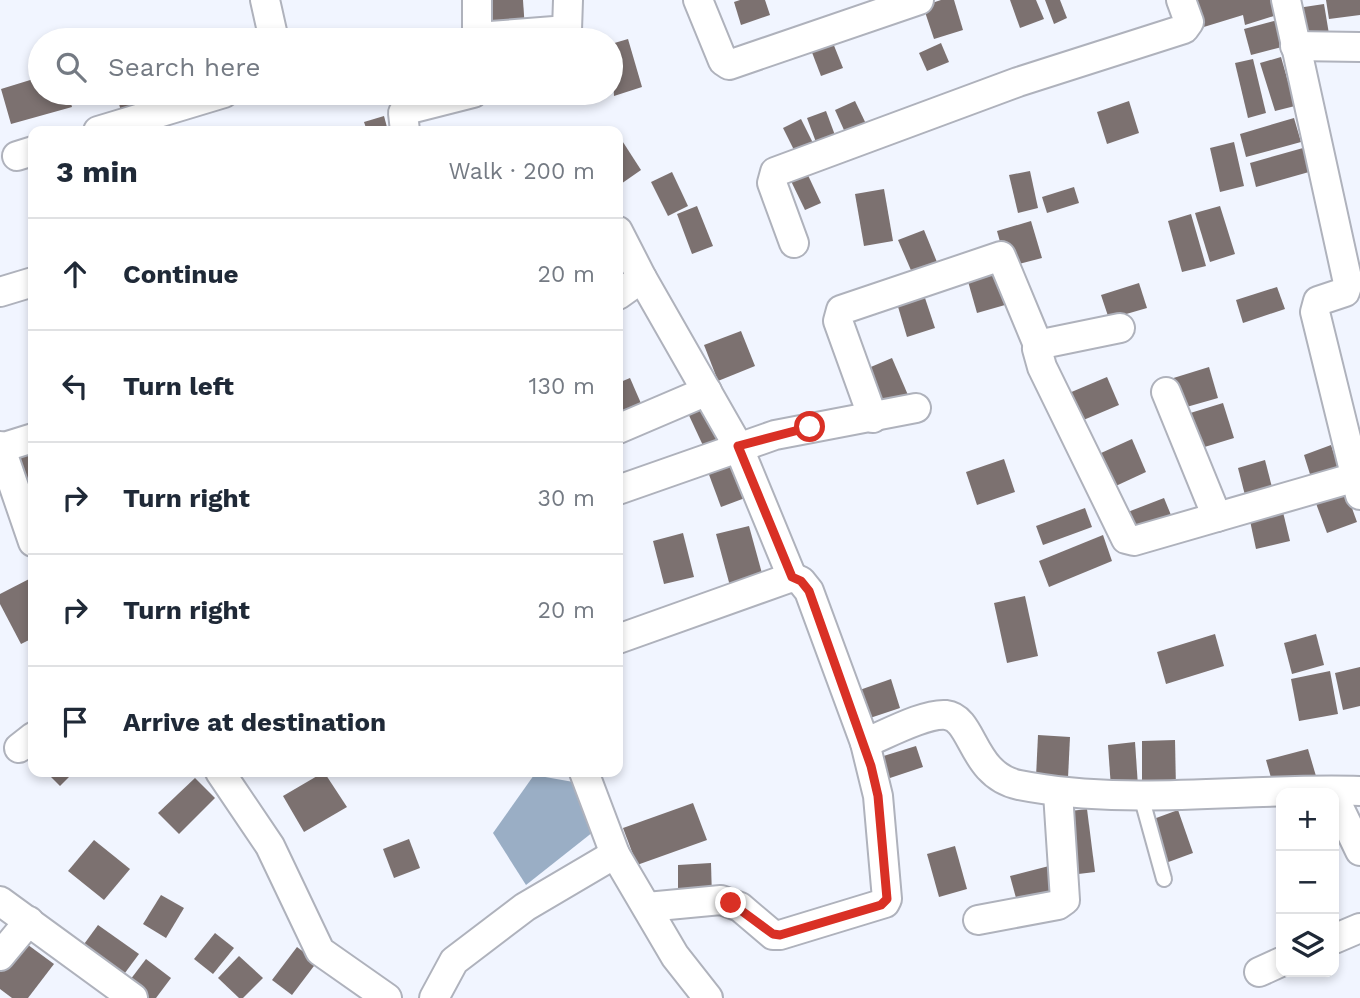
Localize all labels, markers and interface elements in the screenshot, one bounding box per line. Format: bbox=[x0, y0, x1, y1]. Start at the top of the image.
search box bbox=[28, 28, 623, 105]
icon: search bbox=[52, 48, 90, 86]
text: Search here bbox=[108, 52, 260, 82]
text: 3 min bbox=[56, 154, 138, 189]
text: Walk · 200 m bbox=[449, 158, 595, 185]
icon: ahead bbox=[56, 255, 94, 293]
text: Continue bbox=[123, 259, 239, 289]
text: 20 m bbox=[538, 261, 595, 288]
icon: left bbox=[56, 367, 94, 405]
text: Turn left bbox=[123, 371, 234, 401]
text: 130 m bbox=[529, 373, 595, 400]
route start bbox=[794, 411, 825, 442]
icon: right bbox=[56, 479, 94, 517]
text: Turn right bbox=[123, 483, 250, 513]
text: 30 m bbox=[538, 485, 595, 512]
icon: right bbox=[56, 591, 94, 629]
text: Turn right bbox=[123, 595, 250, 625]
text: 20 m bbox=[538, 597, 595, 624]
icon: arrive bbox=[56, 703, 94, 741]
text: Arrive at destination bbox=[123, 707, 386, 737]
map controls bbox=[1276, 788, 1339, 977]
button: + bbox=[1276, 788, 1339, 851]
button: − bbox=[1276, 851, 1339, 914]
route end bbox=[715, 887, 746, 918]
button: layers bbox=[1276, 914, 1339, 977]

